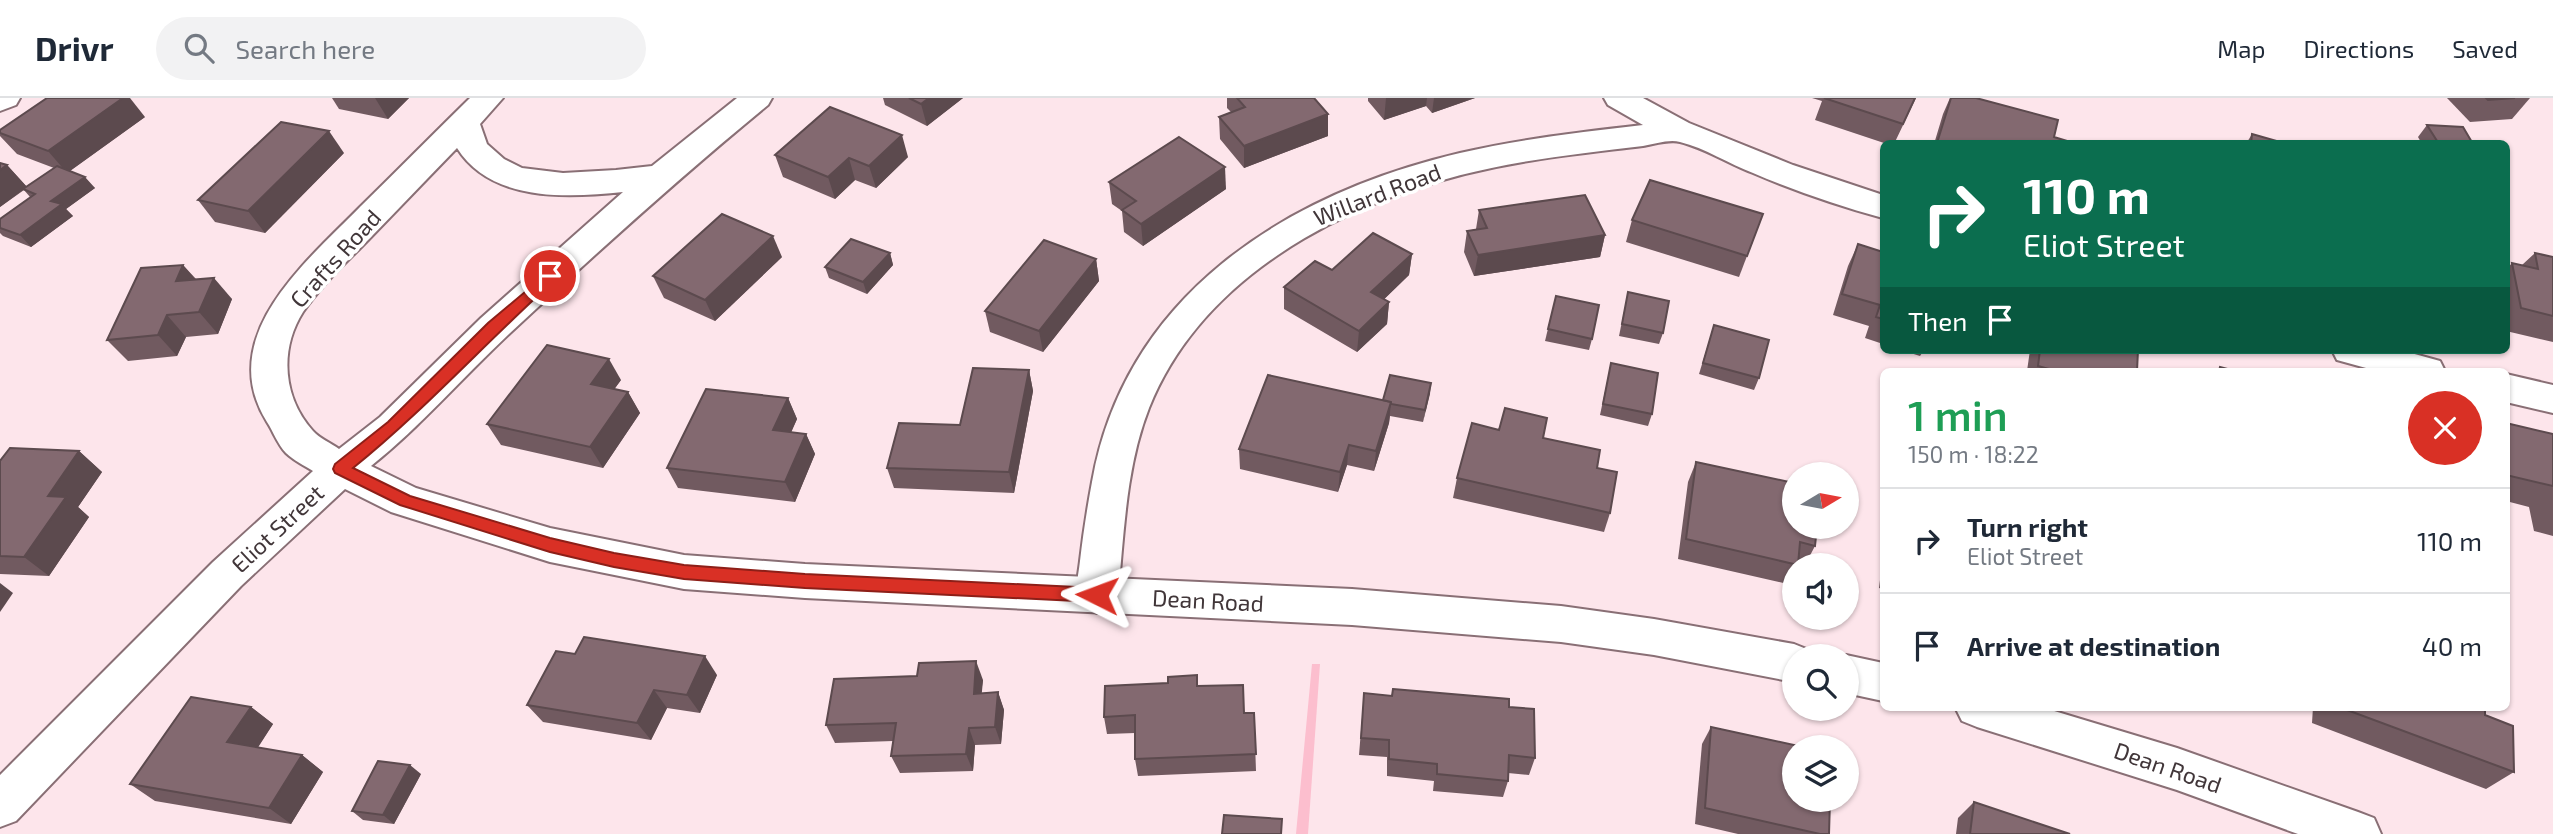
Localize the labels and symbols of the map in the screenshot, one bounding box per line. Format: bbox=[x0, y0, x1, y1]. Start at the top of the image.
street label: Willard Road bbox=[1309, 157, 1445, 231]
street label: Crafts Road bbox=[284, 203, 386, 313]
pin bbox=[520, 246, 580, 306]
north arrow bbox=[1782, 462, 1858, 539]
street label: Eliot Street bbox=[225, 478, 329, 578]
position arrow bbox=[1060, 558, 1134, 632]
street label: Dean Road bbox=[1151, 583, 1265, 617]
street label: Dean Road bbox=[2111, 736, 2225, 798]

